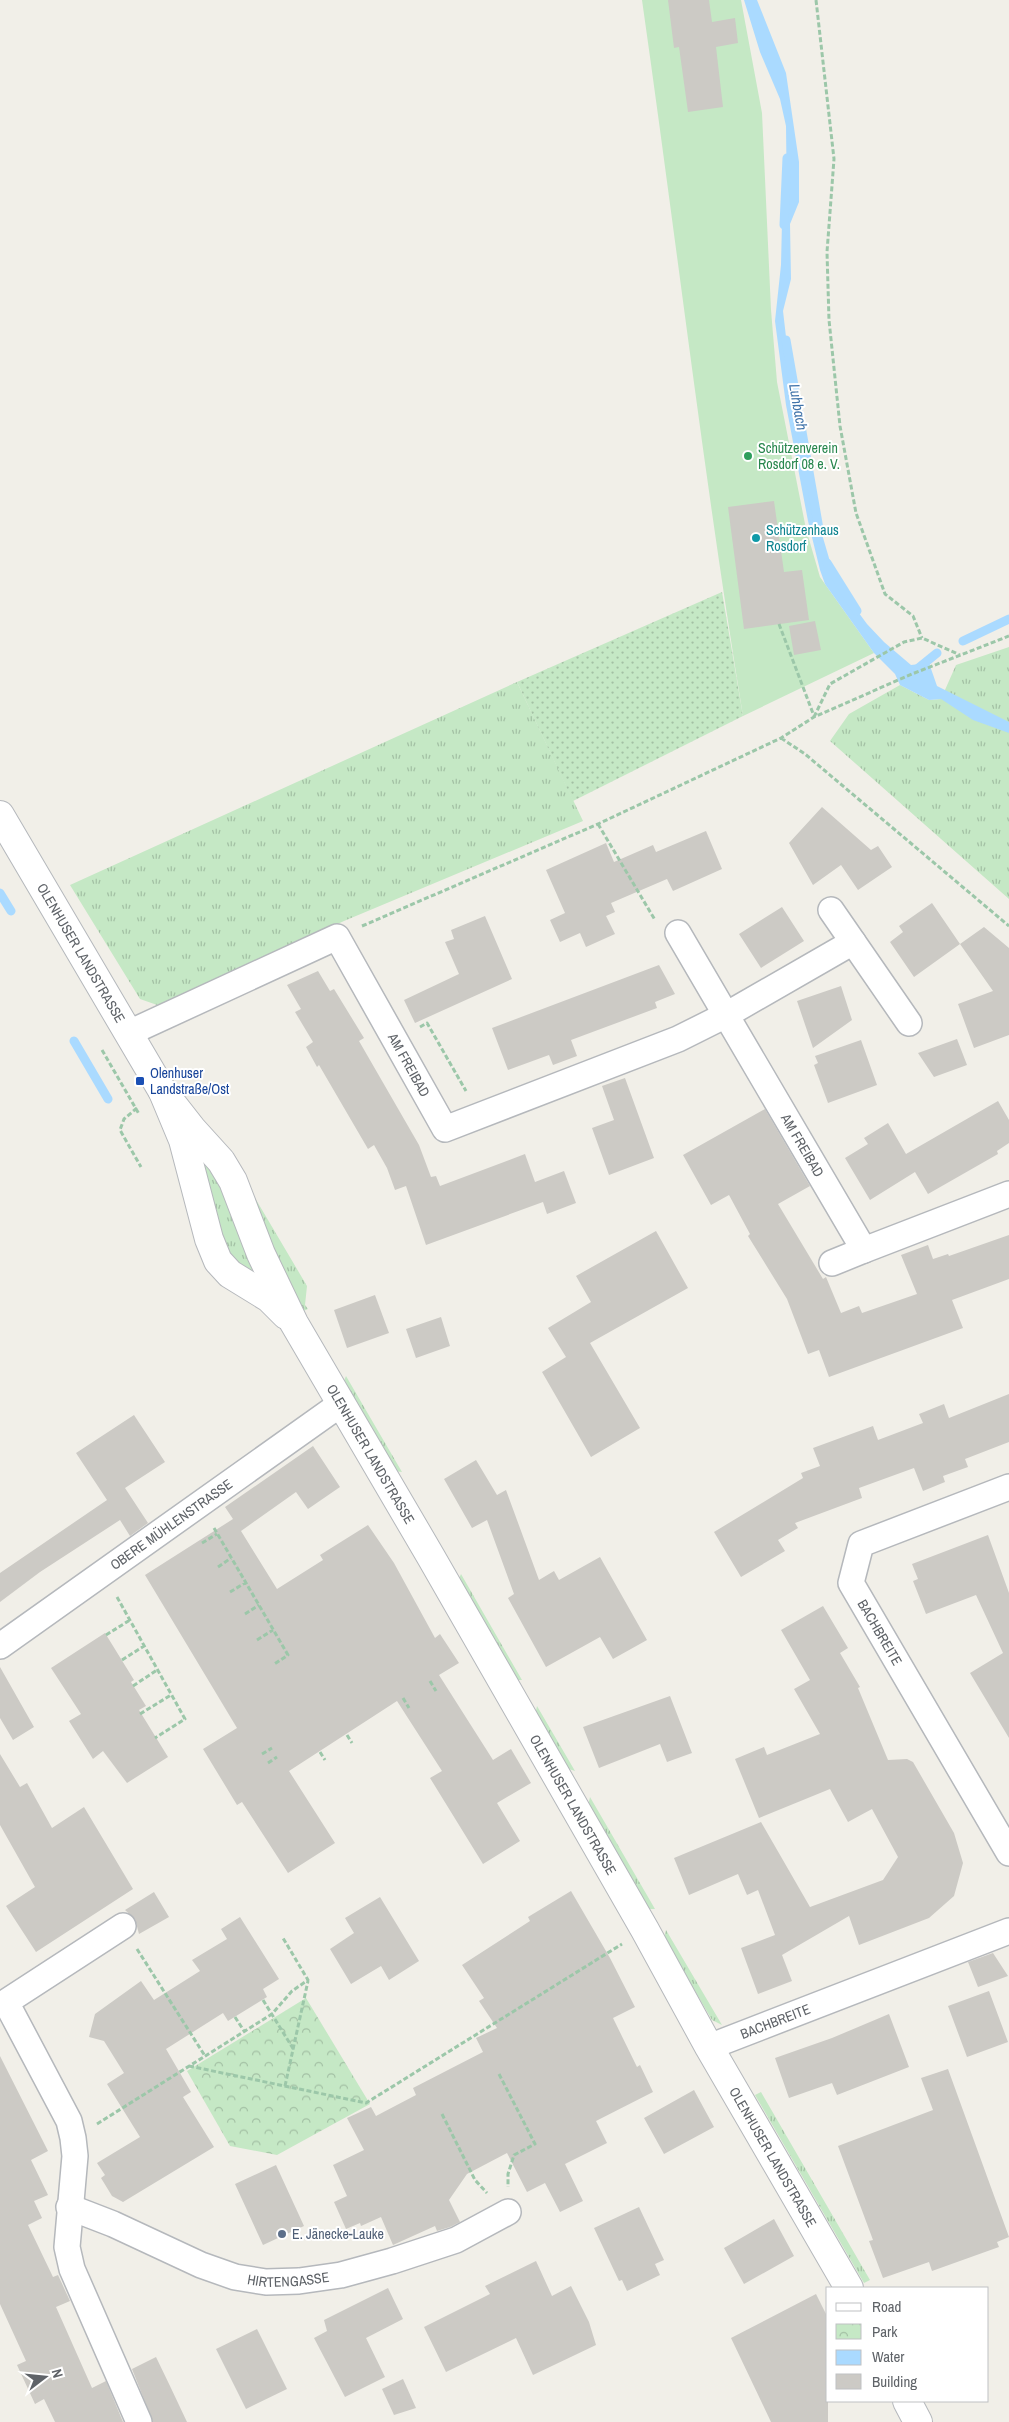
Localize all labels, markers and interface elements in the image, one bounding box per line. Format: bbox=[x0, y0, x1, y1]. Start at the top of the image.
water label: Luhbach bbox=[784, 382, 813, 432]
place label: Schützenverein Rosdorf 08 e. V. bbox=[758, 439, 840, 473]
marker: Schützenverein Rosdorf 08 e. V. bbox=[742, 450, 754, 462]
place label: Schützenhaus Rosdorf bbox=[766, 521, 839, 555]
marker: Schützenhaus Rosdorf bbox=[750, 532, 762, 544]
street label: OLENHUSER LANDSTRASSE bbox=[33, 880, 129, 1026]
street label: AM FREIBAD bbox=[383, 1029, 434, 1100]
place label: Olenhuser Landstraße/Ost bbox=[150, 1064, 229, 1098]
marker: Olenhuser Landstraße/Ost bbox=[134, 1075, 146, 1087]
street label: AM FREIBAD bbox=[776, 1110, 828, 1180]
street label: OLENHUSER LANDSTRASSE bbox=[323, 1381, 419, 1527]
street label: OBERE MÜHLENSTRASSE bbox=[107, 1475, 236, 1574]
street label: BACHBREITE bbox=[854, 1596, 906, 1669]
street label: OLENHUSER LANDSTRASSE bbox=[526, 1731, 621, 1878]
street label: BACHBREITE bbox=[738, 2000, 813, 2043]
street label: OLENHUSER LANDSTRASSE bbox=[725, 2084, 821, 2230]
place label: E. Jänecke-Lauke bbox=[292, 2225, 384, 2243]
marker: E. Jänecke-Lauke bbox=[276, 2228, 288, 2240]
street label: HIRTENGASSE bbox=[246, 2268, 330, 2291]
legend bbox=[826, 2287, 989, 2402]
text: Road bbox=[872, 2296, 901, 2317]
text: Park bbox=[872, 2321, 898, 2342]
text: Water bbox=[872, 2346, 904, 2367]
north arrow bbox=[20, 2352, 70, 2402]
text: N bbox=[48, 2367, 67, 2380]
text: Building bbox=[872, 2371, 917, 2392]

